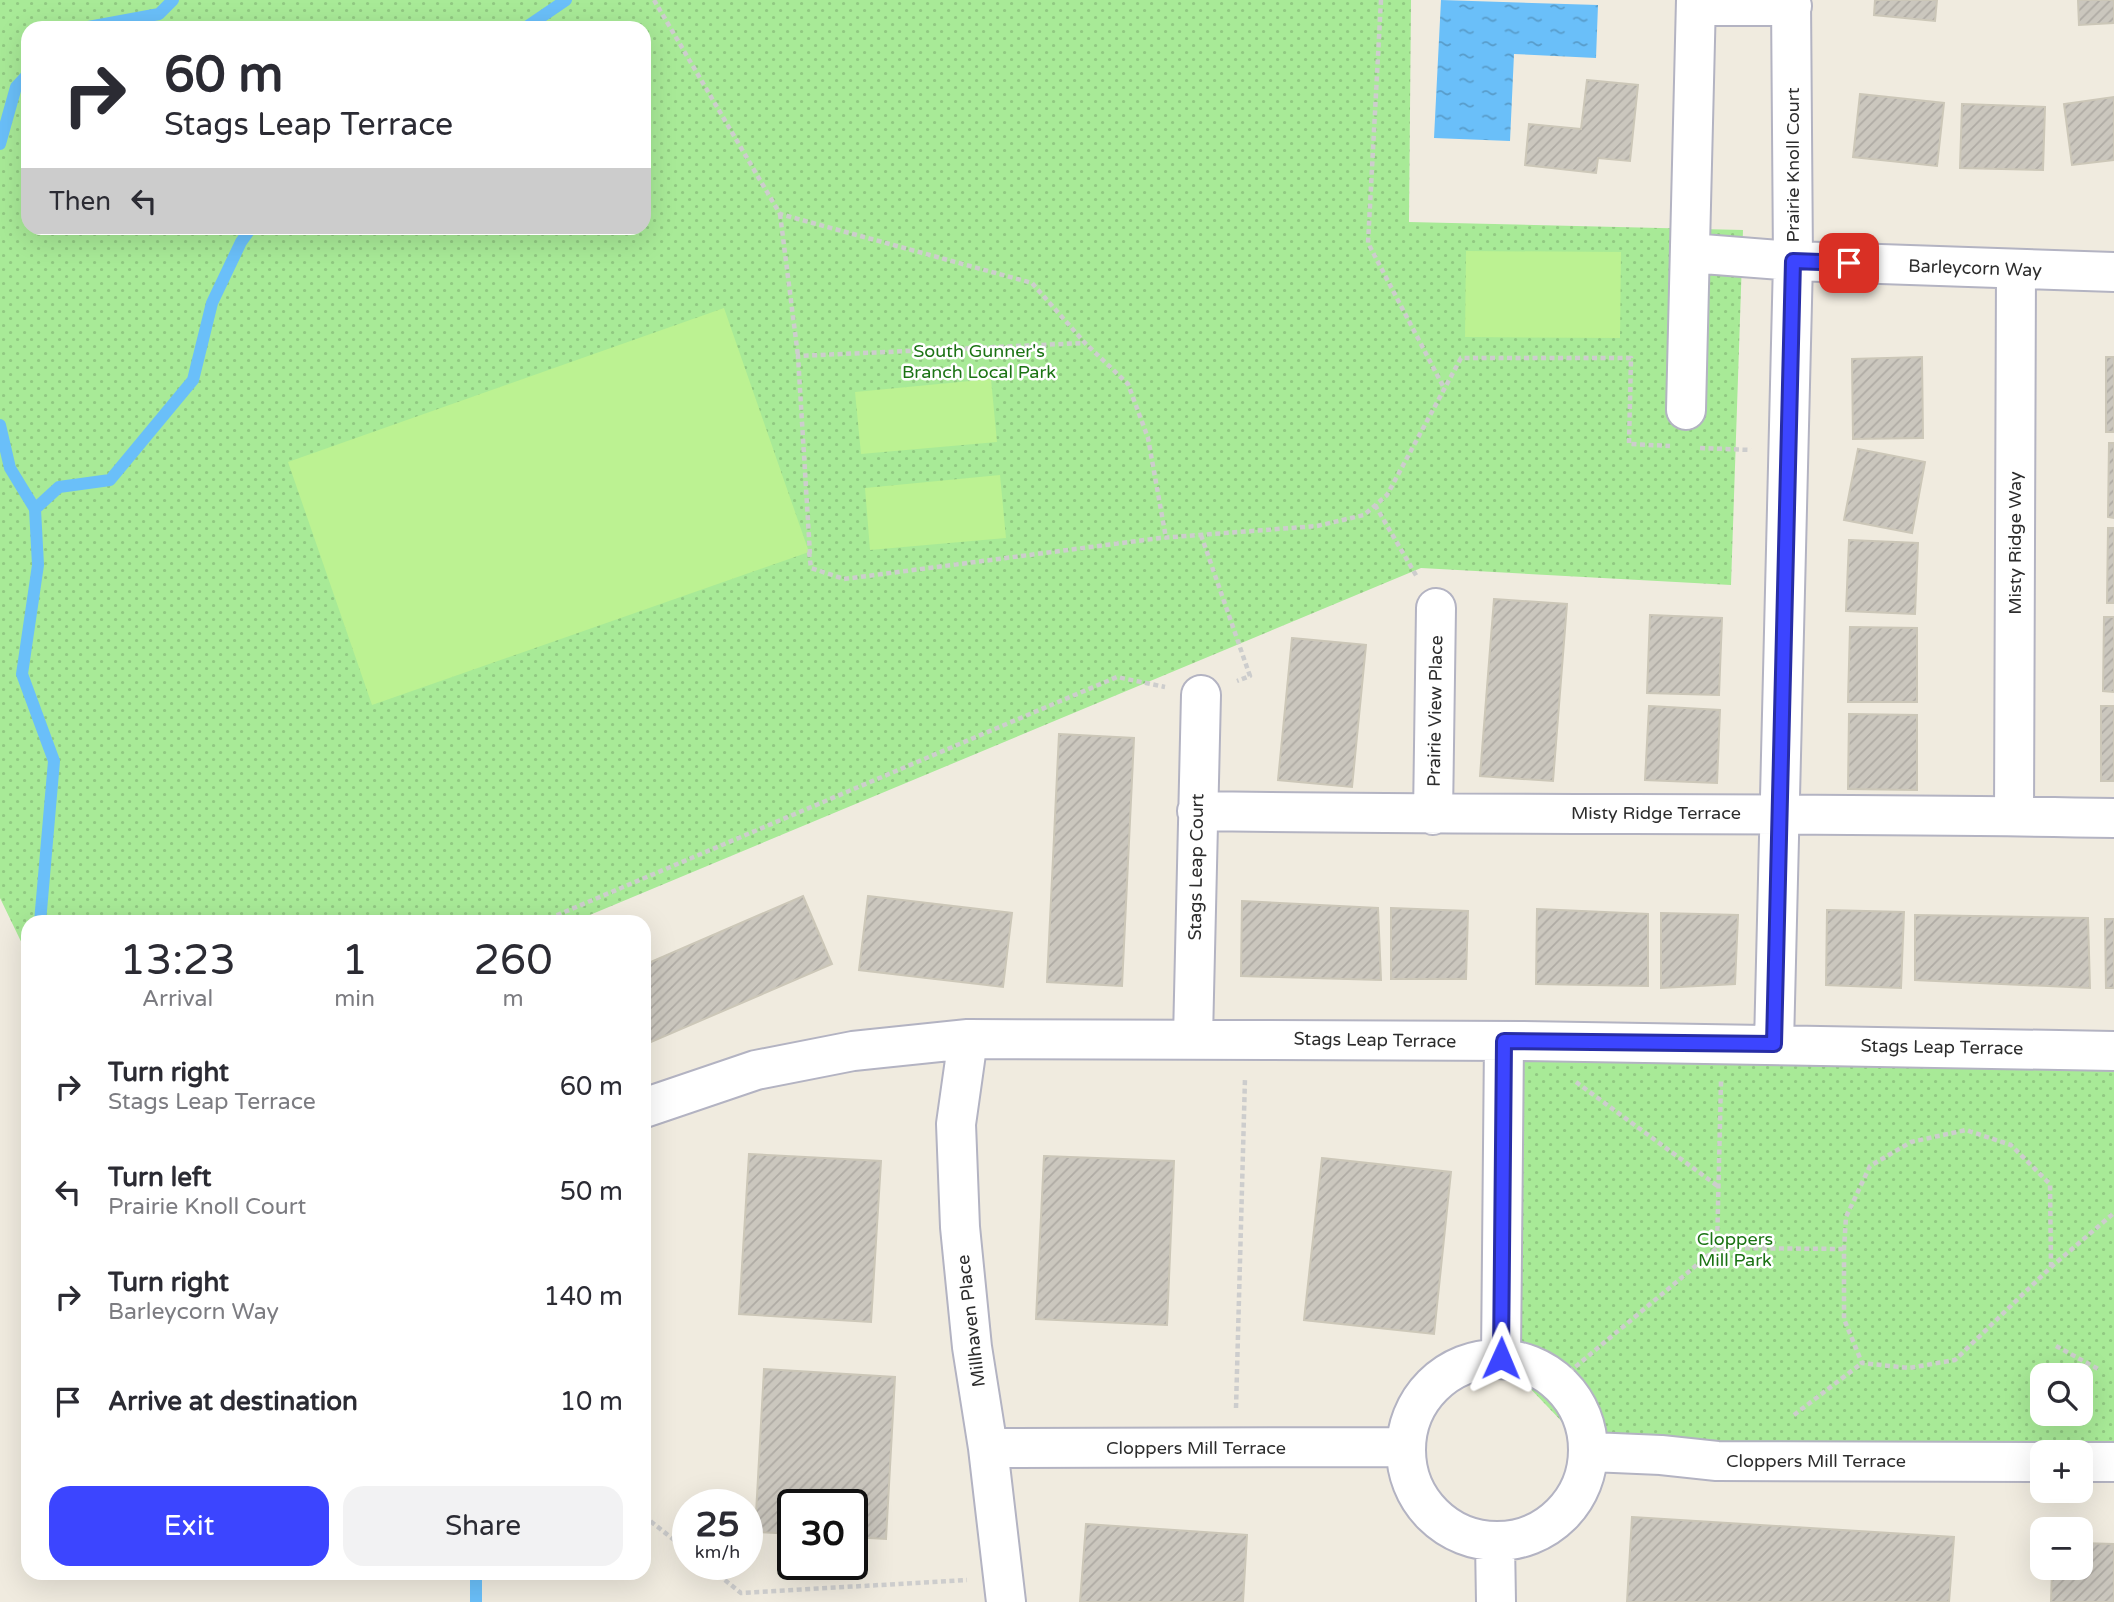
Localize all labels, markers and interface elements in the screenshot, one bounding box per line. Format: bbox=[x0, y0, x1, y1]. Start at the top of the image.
text: 60 m bbox=[164, 46, 283, 105]
icon: right bbox=[49, 49, 140, 140]
street label: Prairie Knoll Court bbox=[1782, 87, 1804, 243]
text: Stags Leap Terrace bbox=[164, 106, 453, 144]
icon: left bbox=[125, 182, 163, 220]
text: Then bbox=[49, 186, 111, 217]
pin bbox=[1819, 233, 1879, 293]
icon: arrive bbox=[1830, 244, 1868, 282]
street label: Barleycorn Way bbox=[1908, 255, 2043, 281]
park label: South Gunner's Branch Local Park bbox=[902, 340, 1056, 383]
street label: Misty Ridge Way bbox=[2004, 471, 2026, 615]
street label: Prairie View Place bbox=[1423, 635, 1447, 787]
street label: Stags Leap Court bbox=[1184, 793, 1208, 941]
street label: Misty Ridge Terrace bbox=[1571, 802, 1741, 824]
text: 13:23 bbox=[119, 935, 236, 986]
text: 1 bbox=[341, 935, 368, 986]
text: 260 bbox=[473, 935, 553, 986]
text: Arrival bbox=[142, 985, 213, 1013]
text: min bbox=[334, 985, 375, 1013]
text: m bbox=[502, 985, 524, 1013]
street label: Stags Leap Terrace bbox=[1293, 1028, 1457, 1052]
street label: Stags Leap Terrace bbox=[1860, 1035, 2024, 1059]
text: Turn right bbox=[108, 1057, 229, 1088]
icon: right bbox=[49, 1068, 87, 1106]
text: 60 m bbox=[560, 1071, 623, 1102]
text: Stags Leap Terrace bbox=[108, 1088, 316, 1116]
text: Turn left bbox=[108, 1162, 211, 1193]
icon: left bbox=[49, 1173, 87, 1211]
text: 50 m bbox=[560, 1176, 623, 1207]
text: Prairie Knoll Court bbox=[108, 1193, 306, 1221]
park label: Cloppers Mill Park bbox=[1697, 1228, 1773, 1271]
street label: Millhaven Place bbox=[952, 1254, 990, 1388]
text: Turn right bbox=[108, 1267, 229, 1298]
icon: right bbox=[49, 1278, 87, 1316]
text: 140 m bbox=[543, 1281, 623, 1312]
text: Barleycorn Way bbox=[108, 1298, 279, 1326]
position arrow bbox=[1464, 1321, 1538, 1395]
map controls bbox=[2030, 1363, 2093, 1580]
button: search bbox=[2030, 1363, 2093, 1426]
icon: arrive bbox=[49, 1383, 87, 1421]
text: Arrive at destination bbox=[108, 1386, 358, 1417]
text: 10 m bbox=[560, 1386, 623, 1417]
street label: Cloppers Mill Terrace bbox=[1106, 1437, 1286, 1459]
button: + bbox=[2030, 1440, 2093, 1503]
street label: Cloppers Mill Terrace bbox=[1726, 1450, 1906, 1472]
button: Exit bbox=[49, 1486, 329, 1566]
button: Share bbox=[343, 1486, 623, 1566]
speed limit sign: 30 bbox=[777, 1489, 868, 1580]
text: 25 bbox=[696, 1504, 739, 1546]
button: − bbox=[2030, 1517, 2093, 1580]
text: km/h bbox=[695, 1541, 740, 1563]

